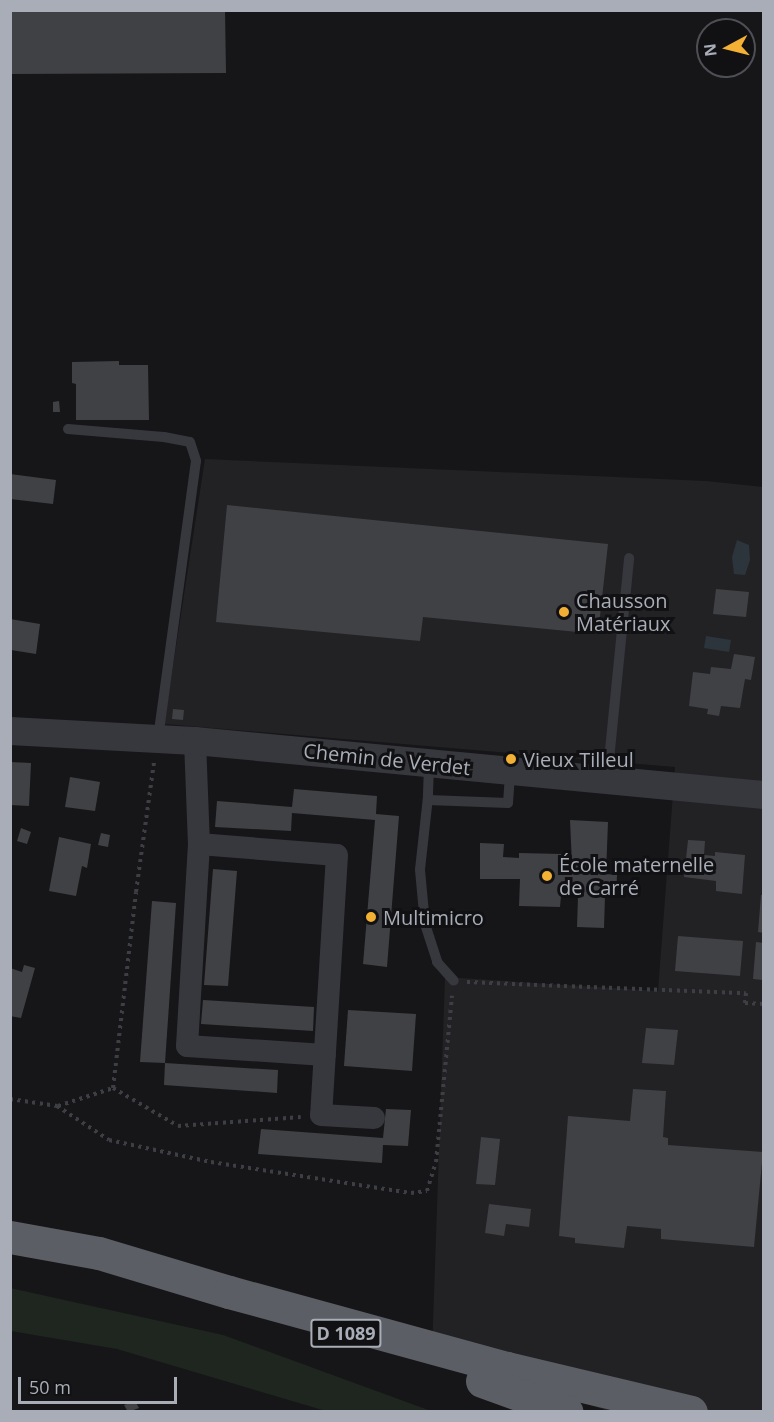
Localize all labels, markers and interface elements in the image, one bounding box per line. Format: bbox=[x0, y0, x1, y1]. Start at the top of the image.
north arrow bbox=[696, 18, 756, 78]
text: N bbox=[698, 42, 722, 58]
place label: Chausson Matériaux bbox=[576, 588, 671, 635]
marker: Chausson Matériaux bbox=[557, 605, 571, 619]
street label: Chemin de Verdet bbox=[302, 738, 472, 780]
place label: Vieux Tilleul bbox=[523, 747, 634, 771]
marker: Vieux Tilleul bbox=[504, 752, 518, 766]
place label: École maternelle de Carré bbox=[559, 852, 714, 899]
marker: École maternelle de Carré bbox=[540, 869, 554, 883]
place label: Multimicro bbox=[383, 905, 484, 929]
marker: Multimicro bbox=[364, 910, 378, 924]
road number: D 1089 bbox=[310, 1318, 382, 1348]
scale bar bbox=[21, 1365, 180, 1403]
text: 50 m bbox=[29, 1375, 71, 1399]

